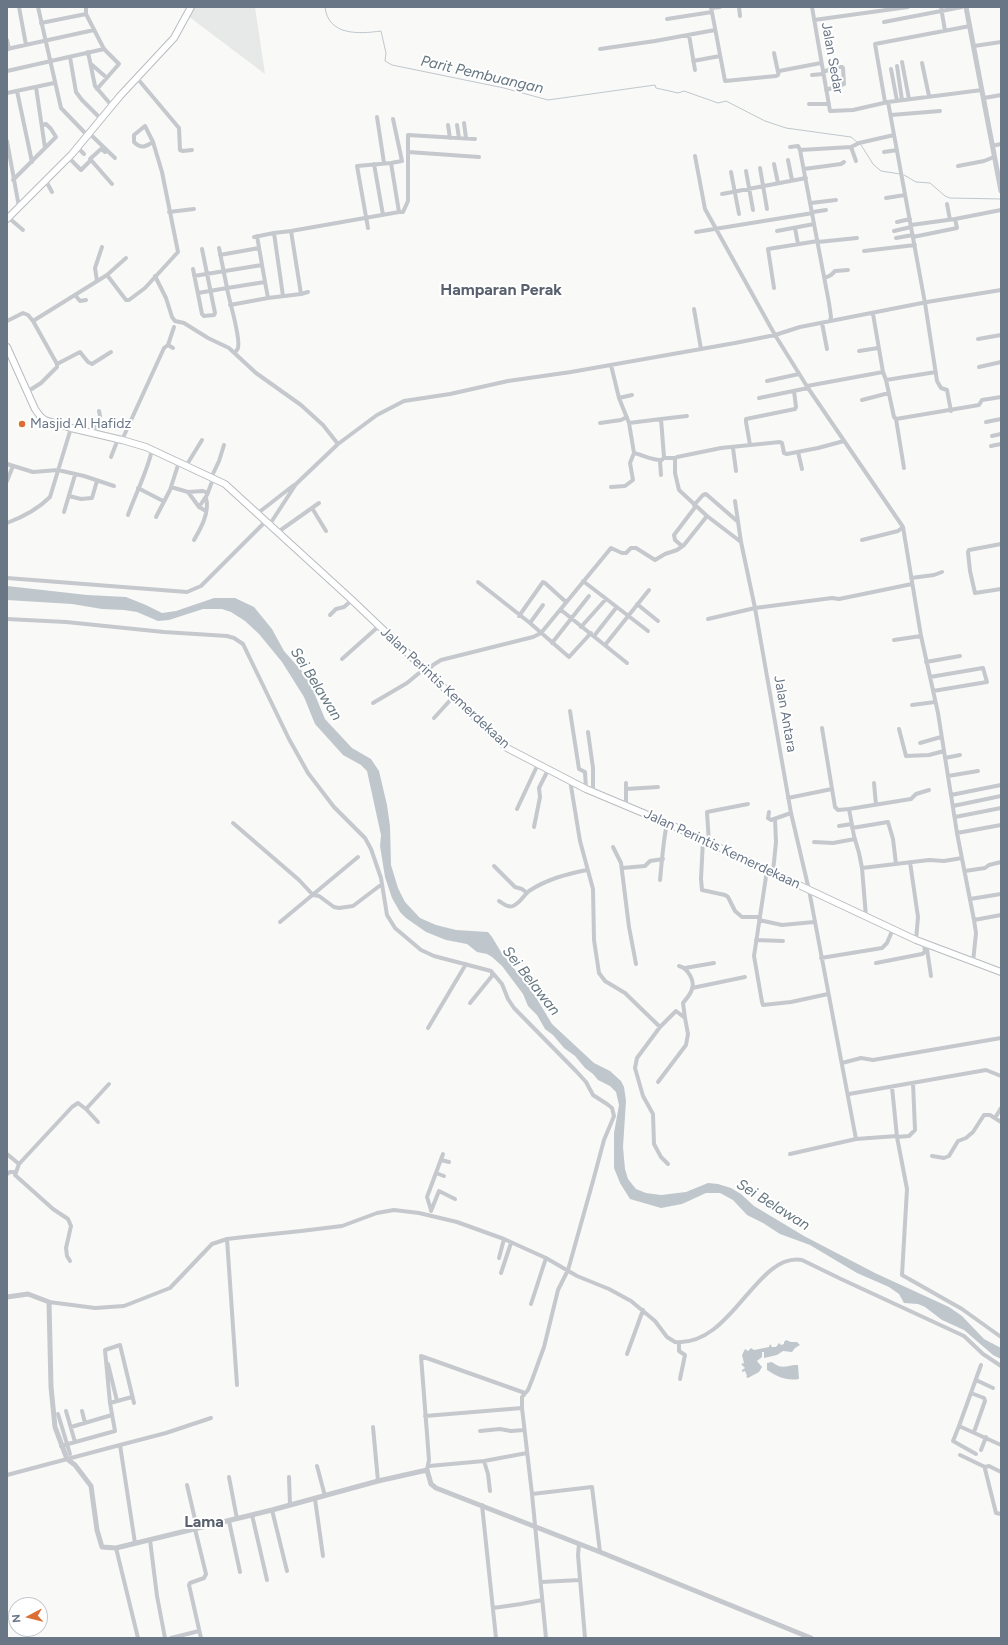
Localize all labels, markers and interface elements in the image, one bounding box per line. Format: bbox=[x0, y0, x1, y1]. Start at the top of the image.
street label: Jalan Sedar bbox=[817, 21, 847, 95]
water label: Parit Pembuangan bbox=[419, 52, 545, 98]
district label: Hamparan Perak bbox=[440, 280, 562, 300]
place label: Masjid Al Hafidz bbox=[30, 416, 131, 432]
marker: Masjid Al Hafidz bbox=[17, 419, 27, 429]
street label: Jalan Perintis Kemerdekaan bbox=[377, 624, 513, 752]
water label: Sei Belawan bbox=[286, 644, 346, 724]
street label: Jalan Antara bbox=[770, 674, 800, 754]
street label: Jalan Perintis Kemerdekaan bbox=[641, 805, 803, 893]
water label: Sei Belawan bbox=[498, 943, 564, 1019]
water label: Sei Belawan bbox=[733, 1175, 813, 1235]
district label: Lama bbox=[184, 1512, 224, 1532]
north arrow bbox=[8, 1597, 48, 1637]
text: N bbox=[10, 1613, 24, 1623]

